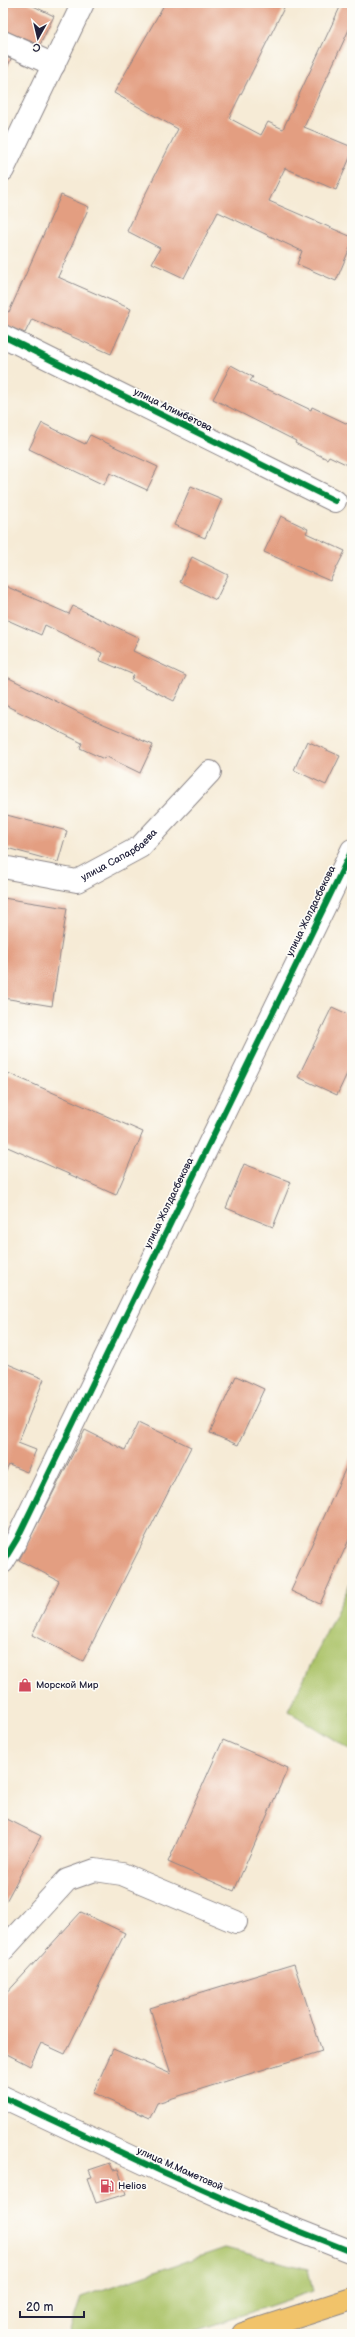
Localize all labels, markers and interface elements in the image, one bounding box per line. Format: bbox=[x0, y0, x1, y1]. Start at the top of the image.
north arrow bbox=[18, 18, 58, 58]
text: С bbox=[32, 40, 41, 54]
street label: улица Алимбетова bbox=[132, 386, 214, 434]
street label: улица Сапарбаева bbox=[79, 826, 160, 884]
street label: улица Жолдасбекова bbox=[284, 864, 338, 958]
street label: улица Жолдасбекова bbox=[142, 1156, 196, 1250]
shop icon: Морской Мир bbox=[17, 1677, 33, 1693]
place label: Морской Мир bbox=[36, 1679, 99, 1691]
street label: улица М.Маметовой bbox=[135, 2145, 225, 2193]
fuel station icon: Helios bbox=[99, 2178, 115, 2194]
place label: Helios bbox=[118, 2180, 146, 2192]
scale bar bbox=[20, 2293, 84, 2319]
text: 20 m bbox=[26, 2300, 53, 2315]

